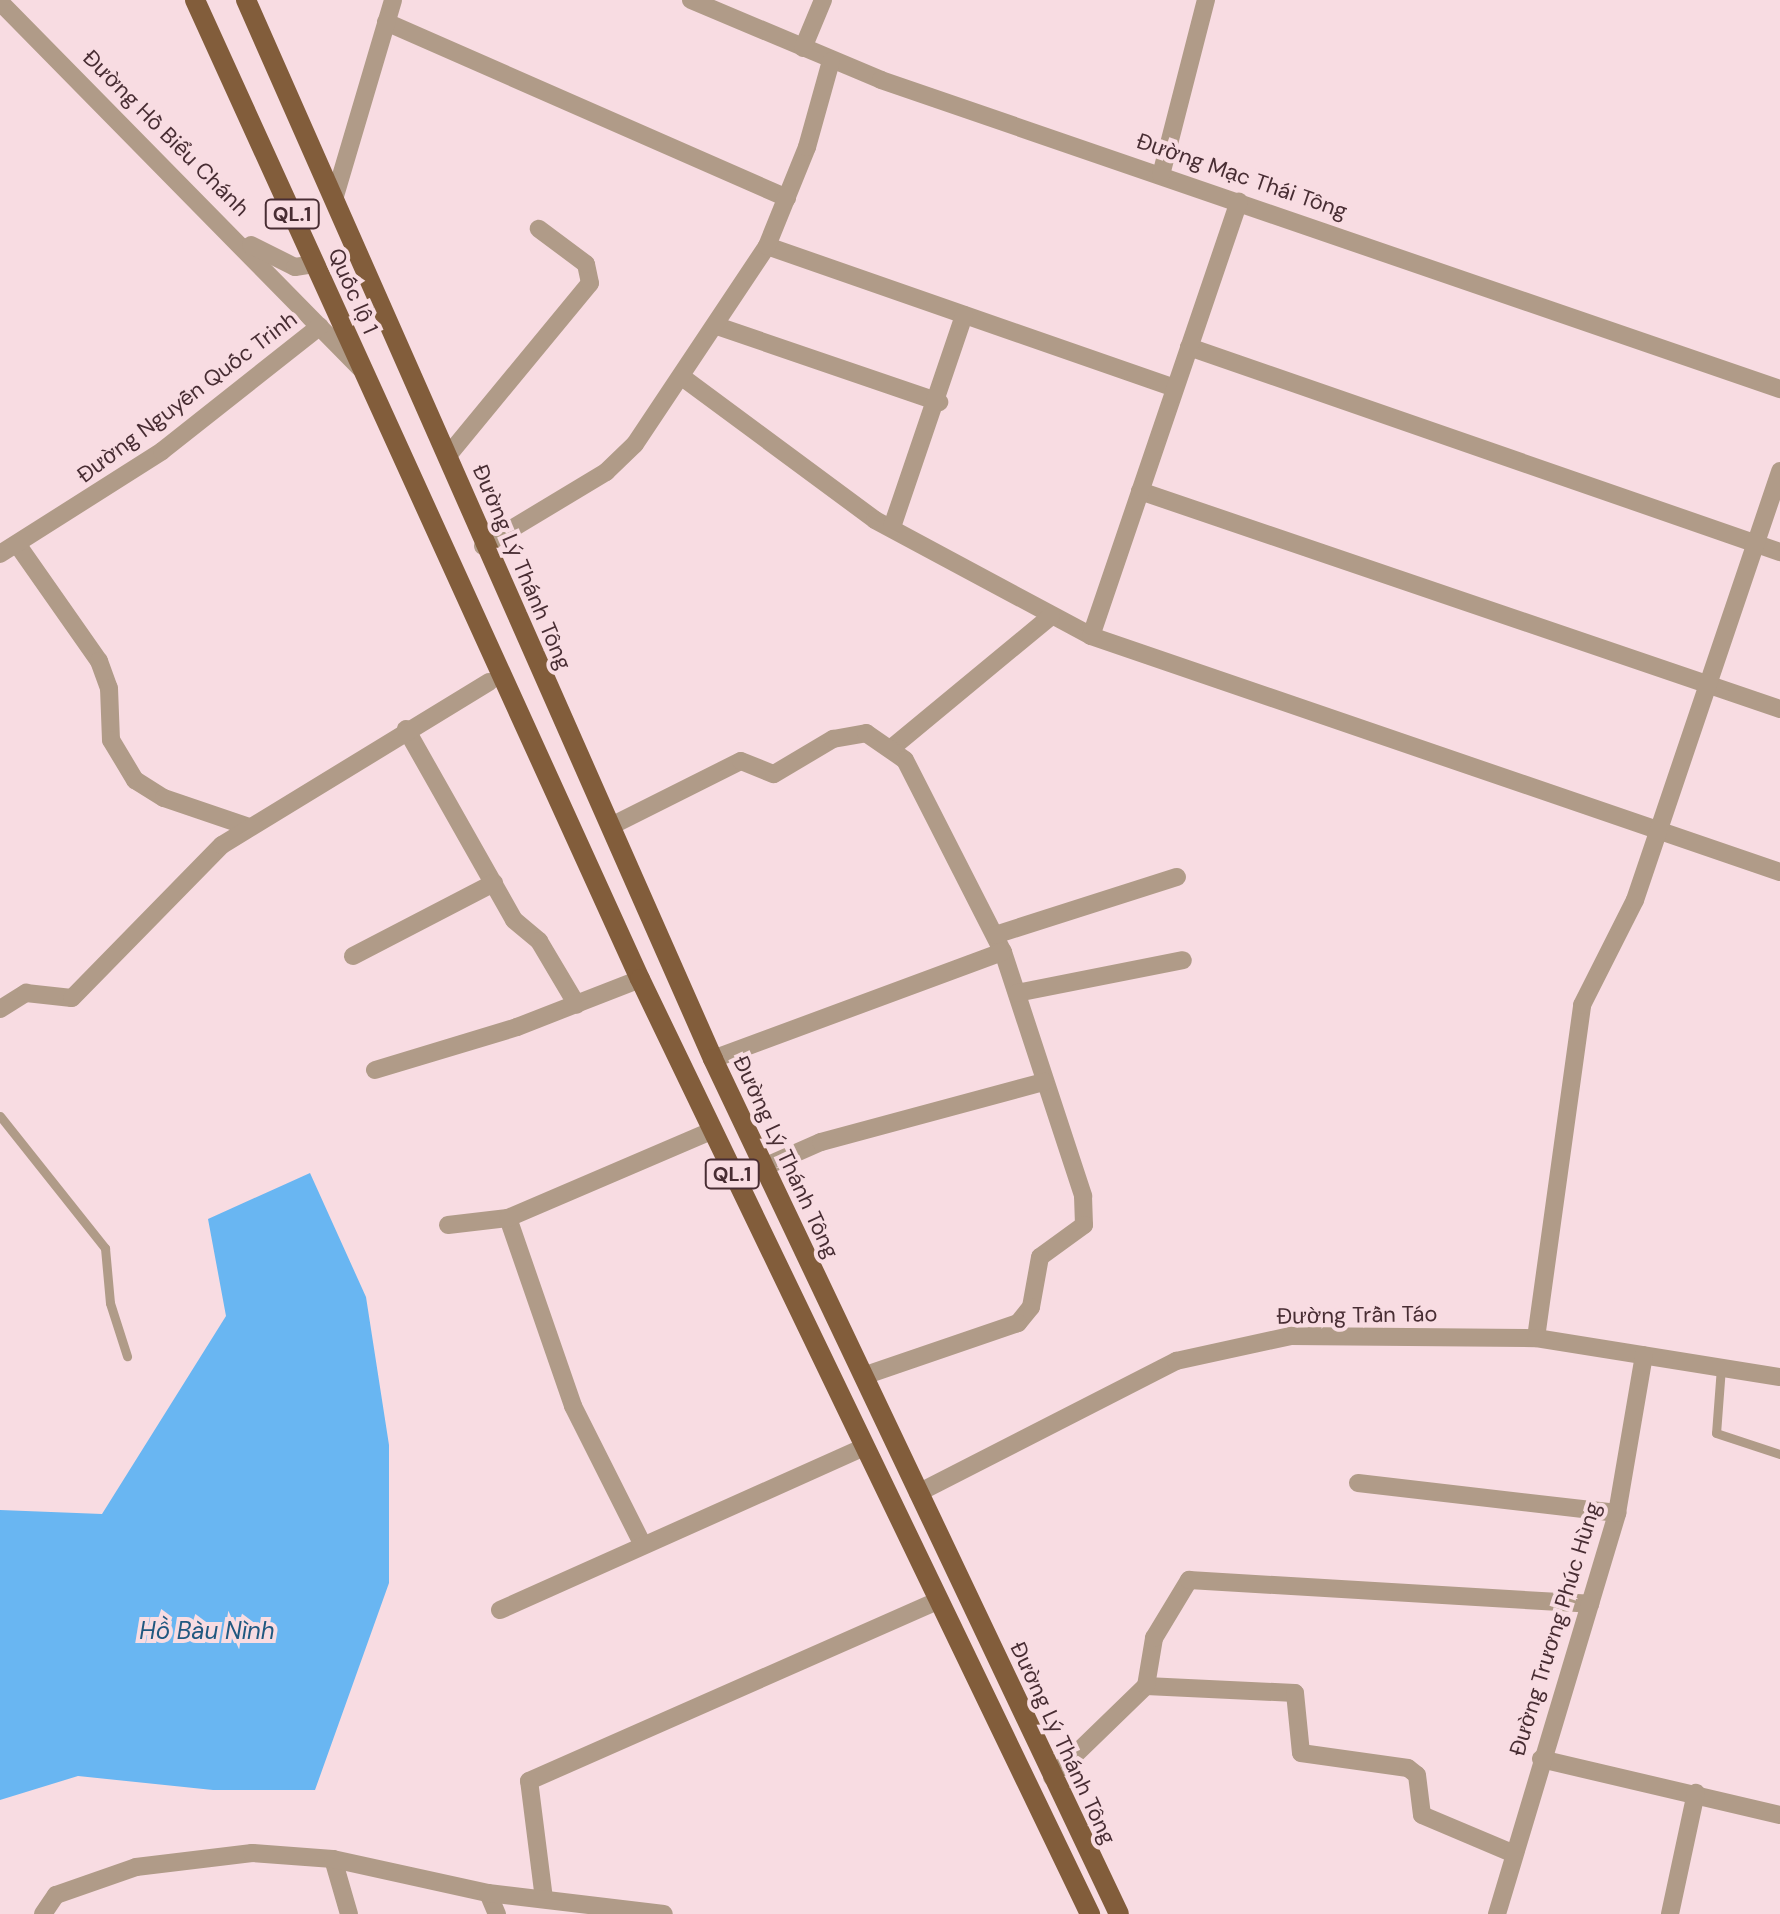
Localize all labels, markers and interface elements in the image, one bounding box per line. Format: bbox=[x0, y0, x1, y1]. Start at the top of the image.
street label: Đường Hồ Biểu Chánh bbox=[77, 44, 255, 222]
street label: Đường Mạc Thái Tông bbox=[1133, 128, 1351, 224]
road number: QL.1 bbox=[264, 198, 320, 230]
street label: Quốc lộ 1 bbox=[322, 244, 384, 338]
street label: Đường Nguyễn Quốc Trinh bbox=[72, 306, 302, 488]
street label: Đường Lý Thánh Tông bbox=[467, 460, 577, 674]
street label: Đường Lý Thánh Tông bbox=[727, 1052, 845, 1262]
road number: QL.1 bbox=[704, 1158, 760, 1190]
street label: Đường Trần Táo bbox=[1276, 1300, 1438, 1330]
street label: Đường Trương Phúc Hùng bbox=[1504, 1499, 1606, 1759]
water label: Hồ Bàu Nình bbox=[139, 1617, 275, 1645]
street label: Đường Lý Thánh Tông bbox=[1004, 1638, 1122, 1848]

